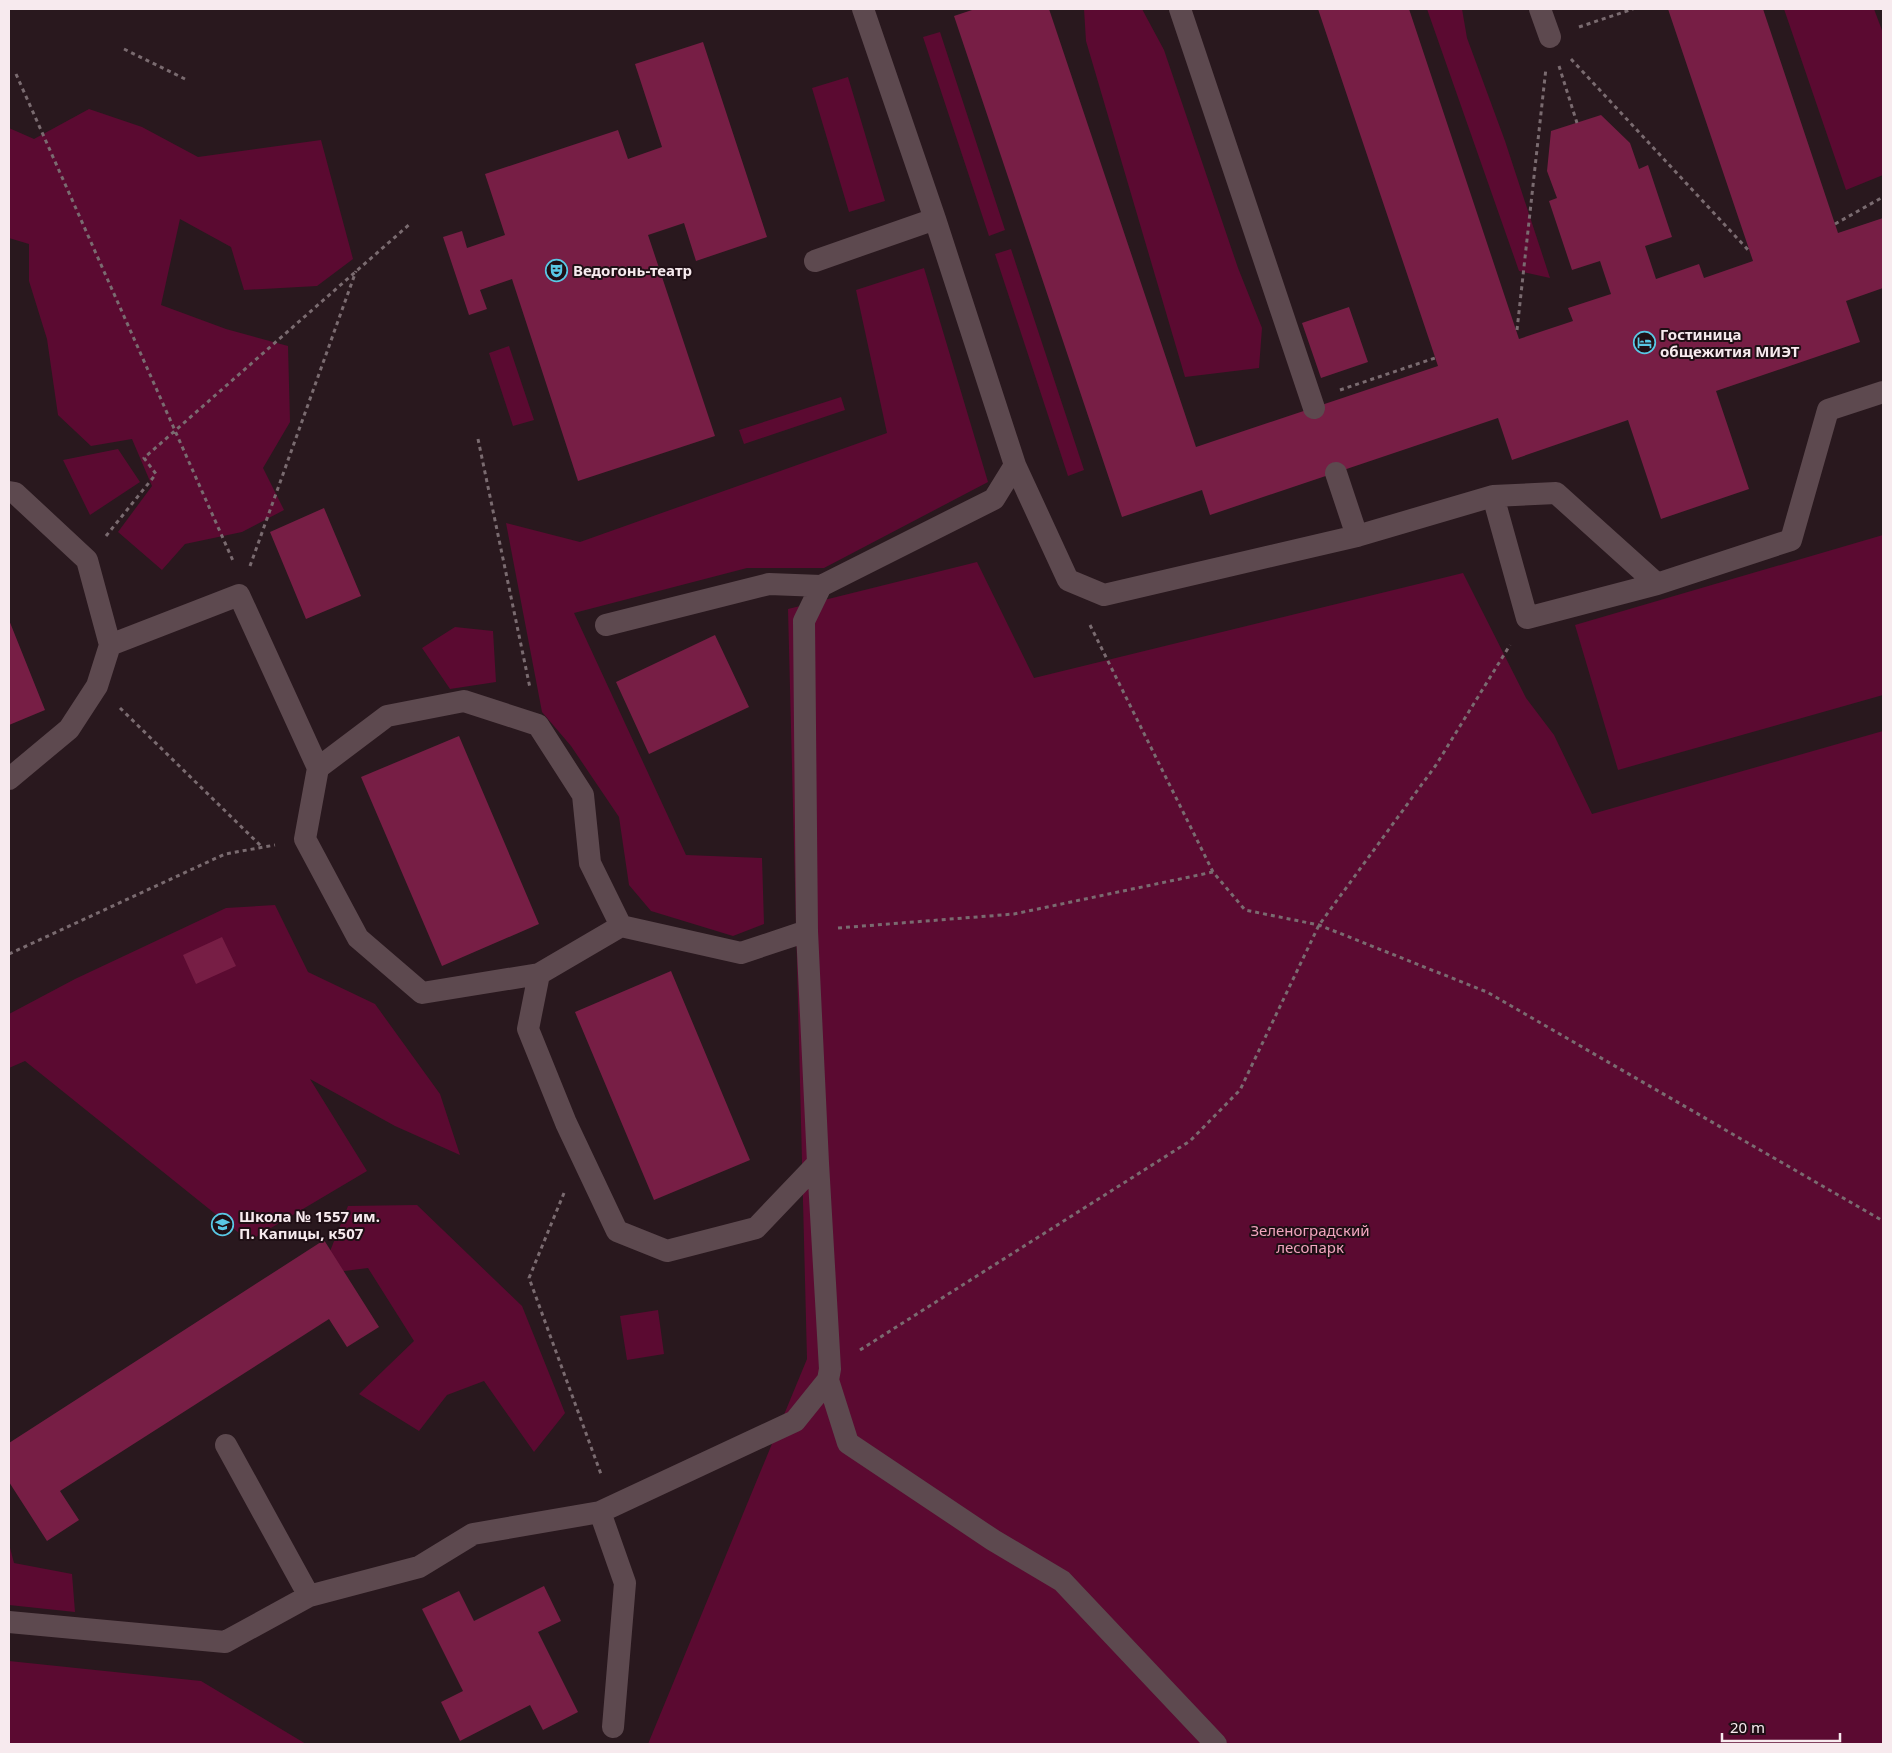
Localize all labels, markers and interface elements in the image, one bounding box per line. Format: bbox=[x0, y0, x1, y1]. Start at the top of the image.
theatre icon: Ведогонь-театр bbox=[545, 258, 569, 282]
place label: Ведогонь-театр bbox=[573, 260, 692, 280]
place label: Гостиница общежития МИЭТ bbox=[1660, 324, 1800, 361]
hotel icon: Гостиница общежития МИЭТ bbox=[1632, 331, 1656, 355]
place label: Школа № 1557 им. П. Капицы, к507 bbox=[239, 1206, 380, 1243]
school or university icon: Школа № 1557 им. П. Капицы, к507 bbox=[211, 1213, 235, 1237]
park label: Зеленоградский лесопарк bbox=[1250, 1220, 1370, 1257]
scale bar bbox=[1722, 1710, 1840, 1742]
text: 20 m bbox=[1730, 1717, 1765, 1737]

